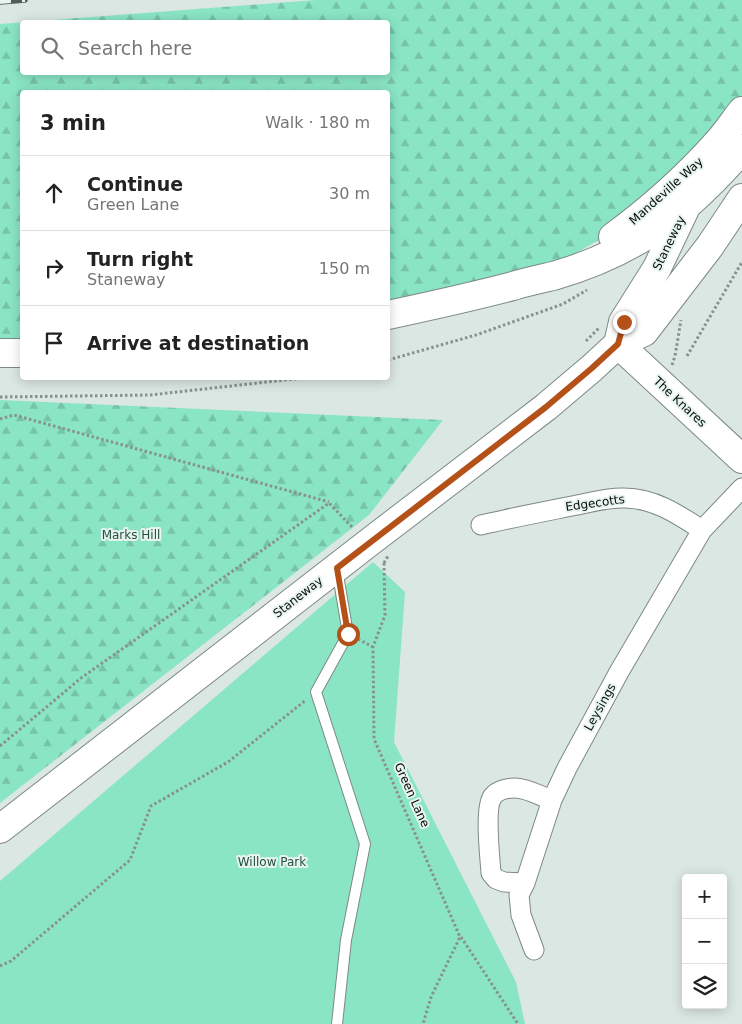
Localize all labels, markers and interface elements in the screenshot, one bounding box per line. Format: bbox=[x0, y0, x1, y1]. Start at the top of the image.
search box bbox=[20, 20, 390, 75]
icon: search bbox=[38, 34, 66, 62]
text: Search here bbox=[78, 37, 192, 59]
text: 3 min bbox=[40, 111, 106, 135]
text: Walk · 180 m bbox=[265, 113, 370, 132]
street label: Mandeville Way bbox=[626, 154, 706, 228]
text: Continue bbox=[87, 173, 183, 195]
icon: ahead bbox=[40, 179, 68, 207]
text: 30 m bbox=[329, 184, 370, 203]
text: Green Lane bbox=[87, 195, 179, 214]
street label: Staneway bbox=[650, 213, 688, 273]
text: Turn right bbox=[87, 248, 193, 270]
icon: right bbox=[40, 254, 68, 282]
text: 150 m bbox=[319, 259, 370, 278]
text: Staneway bbox=[87, 270, 166, 289]
route end bbox=[613, 311, 636, 334]
icon: arrive bbox=[40, 329, 68, 357]
text: Arrive at destination bbox=[87, 332, 309, 354]
street label: The Knares bbox=[650, 373, 709, 430]
street label: Edgecotts bbox=[564, 492, 626, 514]
park label: Marks Hill bbox=[102, 528, 160, 542]
street label: Staneway bbox=[270, 573, 326, 621]
route start bbox=[337, 623, 360, 646]
street label: Leysings bbox=[581, 681, 619, 733]
street label: Green Lane bbox=[392, 761, 432, 829]
park label: Willow Park bbox=[238, 855, 306, 869]
map controls bbox=[682, 874, 727, 1009]
button: + bbox=[682, 874, 727, 919]
button: − bbox=[682, 919, 727, 964]
button: layers bbox=[682, 964, 727, 1009]

